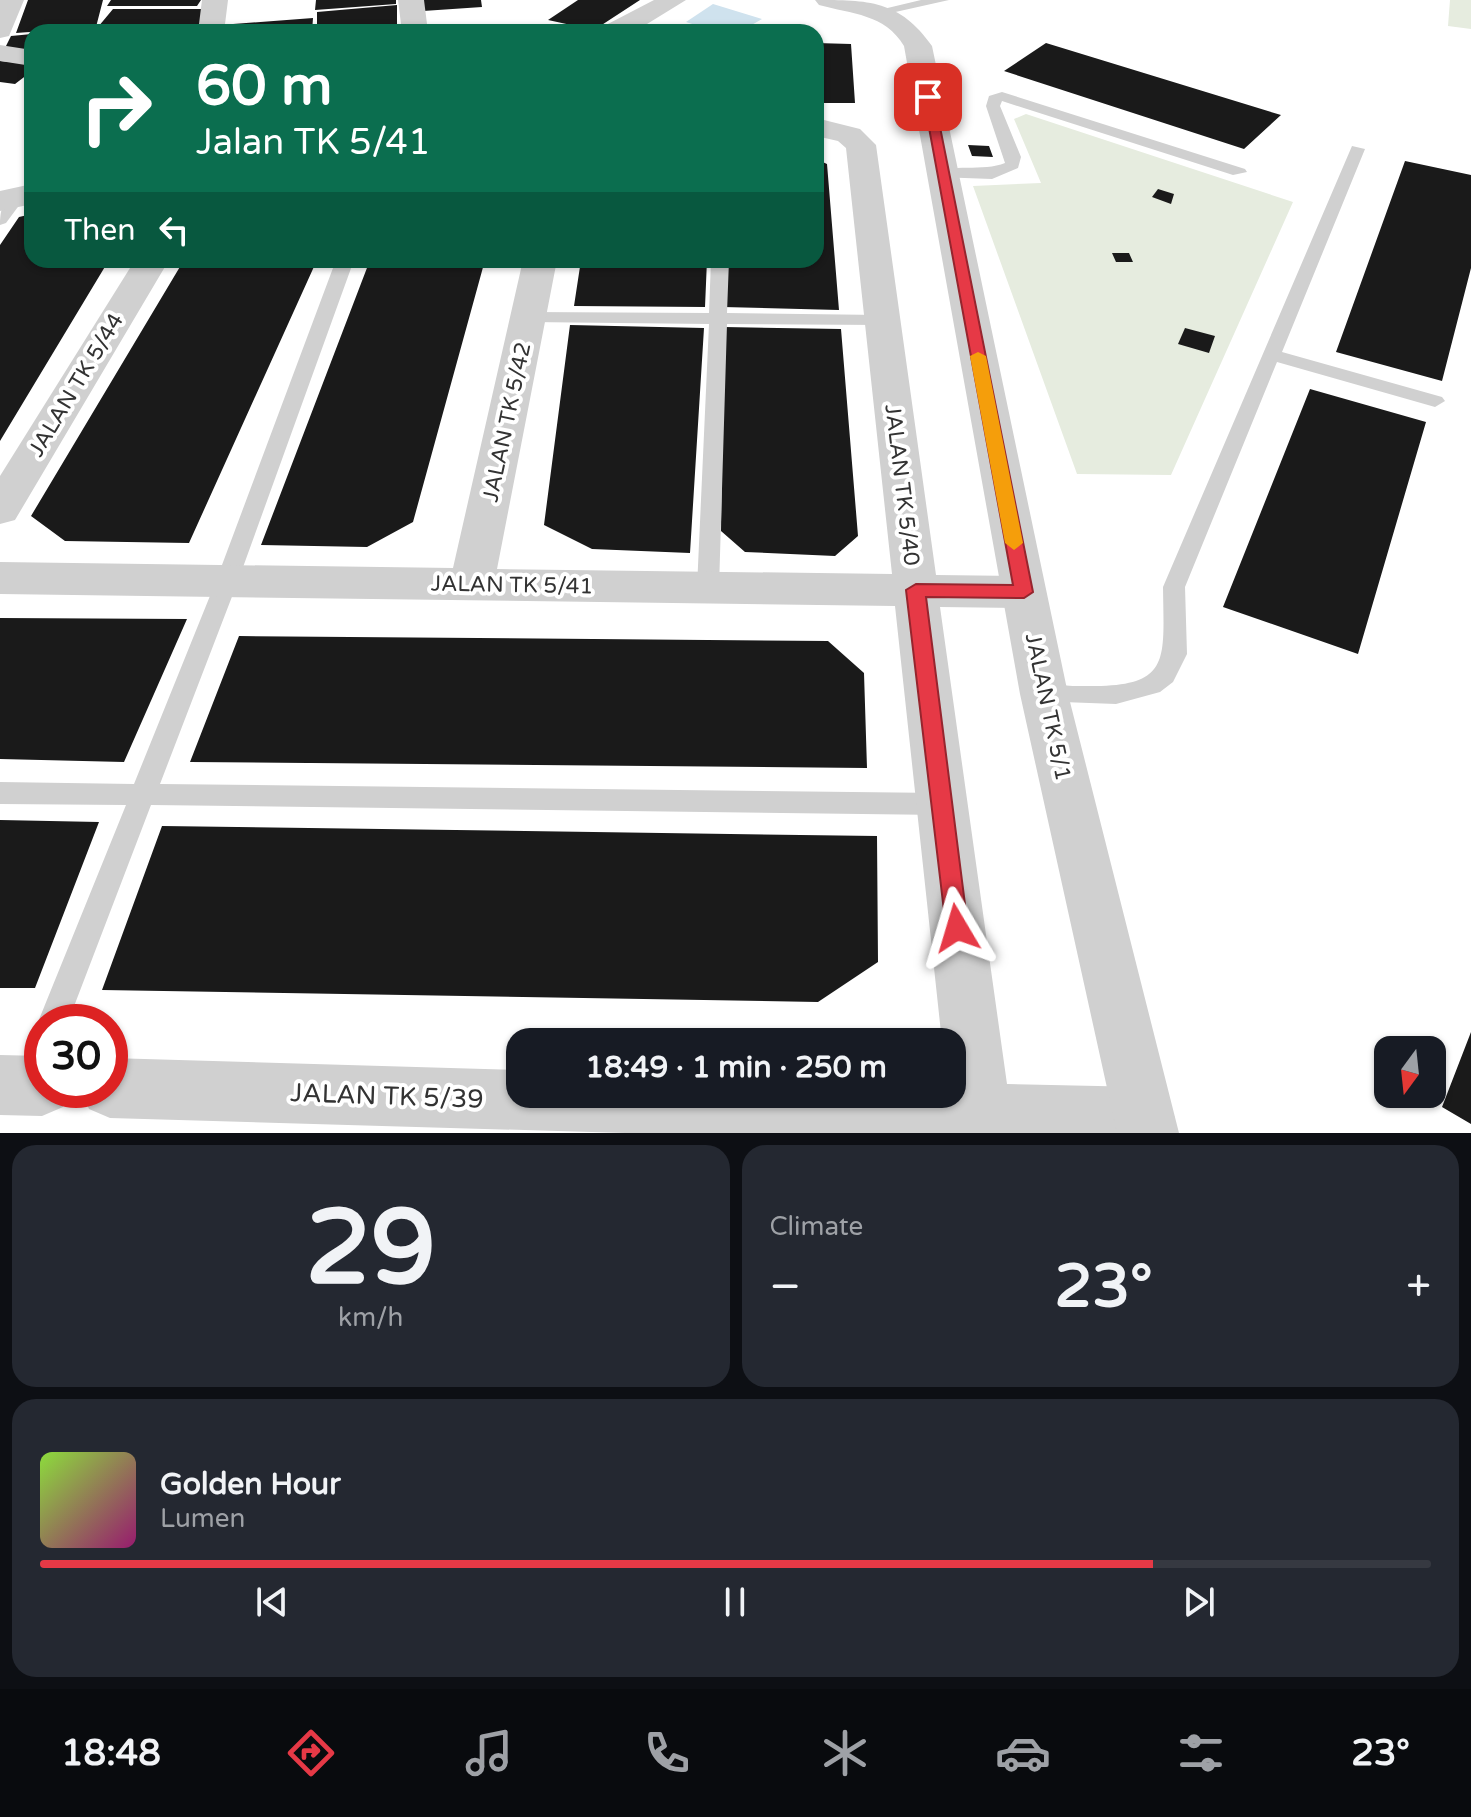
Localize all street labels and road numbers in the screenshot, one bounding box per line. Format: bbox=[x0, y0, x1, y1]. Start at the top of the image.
street label: JALAN TK 5/44 bbox=[23, 309, 129, 461]
street label: JALAN TK 5/42 bbox=[477, 340, 537, 504]
street label: JALAN TK 5/40 bbox=[879, 403, 925, 567]
street label: JALAN TK 5/41 bbox=[431, 571, 593, 599]
street label: JALAN TK 5/1 bbox=[1020, 631, 1076, 783]
street label: JALAN TK 5/39 bbox=[290, 1077, 484, 1115]

